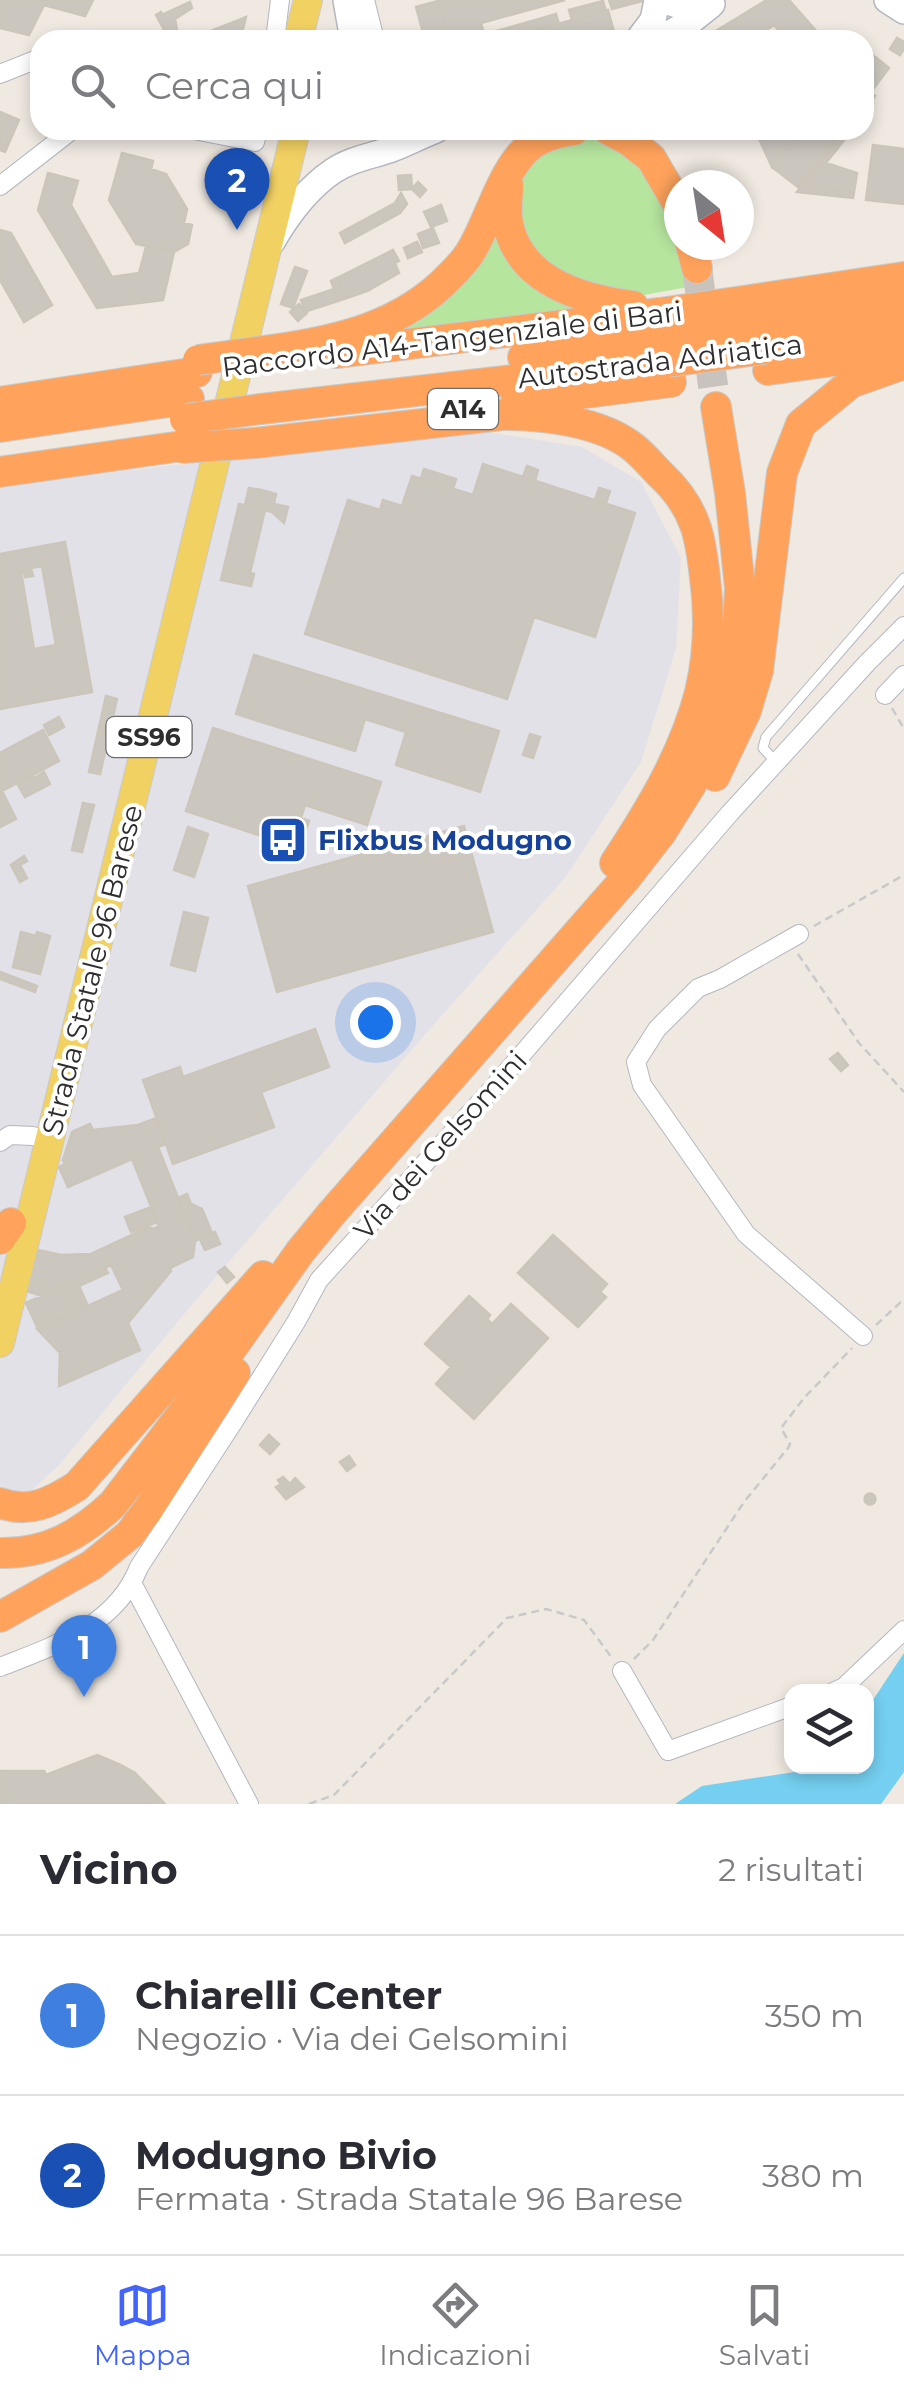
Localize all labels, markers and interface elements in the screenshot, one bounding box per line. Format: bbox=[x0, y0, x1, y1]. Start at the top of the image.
search box bbox=[30, 30, 874, 140]
icon: search bbox=[65, 58, 120, 113]
text: Cerca qui bbox=[145, 62, 324, 109]
pin: 2 bbox=[204, 148, 270, 230]
north arrow bbox=[664, 170, 754, 260]
street label: Raccordo A14-Tangenziale di Bari bbox=[220, 294, 684, 384]
street label: Autostrada Adriatica bbox=[516, 327, 804, 395]
road number: A14 bbox=[428, 389, 498, 429]
road number: SS96 bbox=[106, 717, 192, 757]
street label: Strada Statale 96 Barese bbox=[34, 801, 150, 1139]
bus stop icon: Flixbus Modugno bbox=[257, 814, 309, 866]
place label: Flixbus Modugno bbox=[318, 823, 572, 857]
your location bbox=[350, 997, 401, 1048]
street label: Via dei Gelsomini bbox=[346, 1044, 534, 1246]
pin: 1 bbox=[52, 1614, 116, 1697]
map controls bbox=[784, 1684, 874, 1774]
button: layers bbox=[784, 1684, 874, 1774]
text: Vicino bbox=[40, 1843, 178, 1895]
text: 2 risultati bbox=[718, 1850, 864, 1889]
text: Chiarelli Center bbox=[135, 1972, 442, 2019]
text: 1 bbox=[66, 1996, 79, 2035]
text: 350 m bbox=[765, 1996, 864, 2035]
text: Negozio · Via dei Gelsomini bbox=[135, 2019, 569, 2058]
text: Modugno Bivio bbox=[135, 2132, 437, 2179]
text: 2 bbox=[63, 2156, 82, 2195]
text: 380 m bbox=[762, 2156, 864, 2195]
text: Fermata · Strada Statale 96 Barese bbox=[135, 2179, 683, 2218]
tab: Mappa bbox=[94, 2278, 191, 2372]
tab: Indicazioni bbox=[379, 2278, 531, 2372]
tab: Salvati bbox=[719, 2278, 810, 2372]

